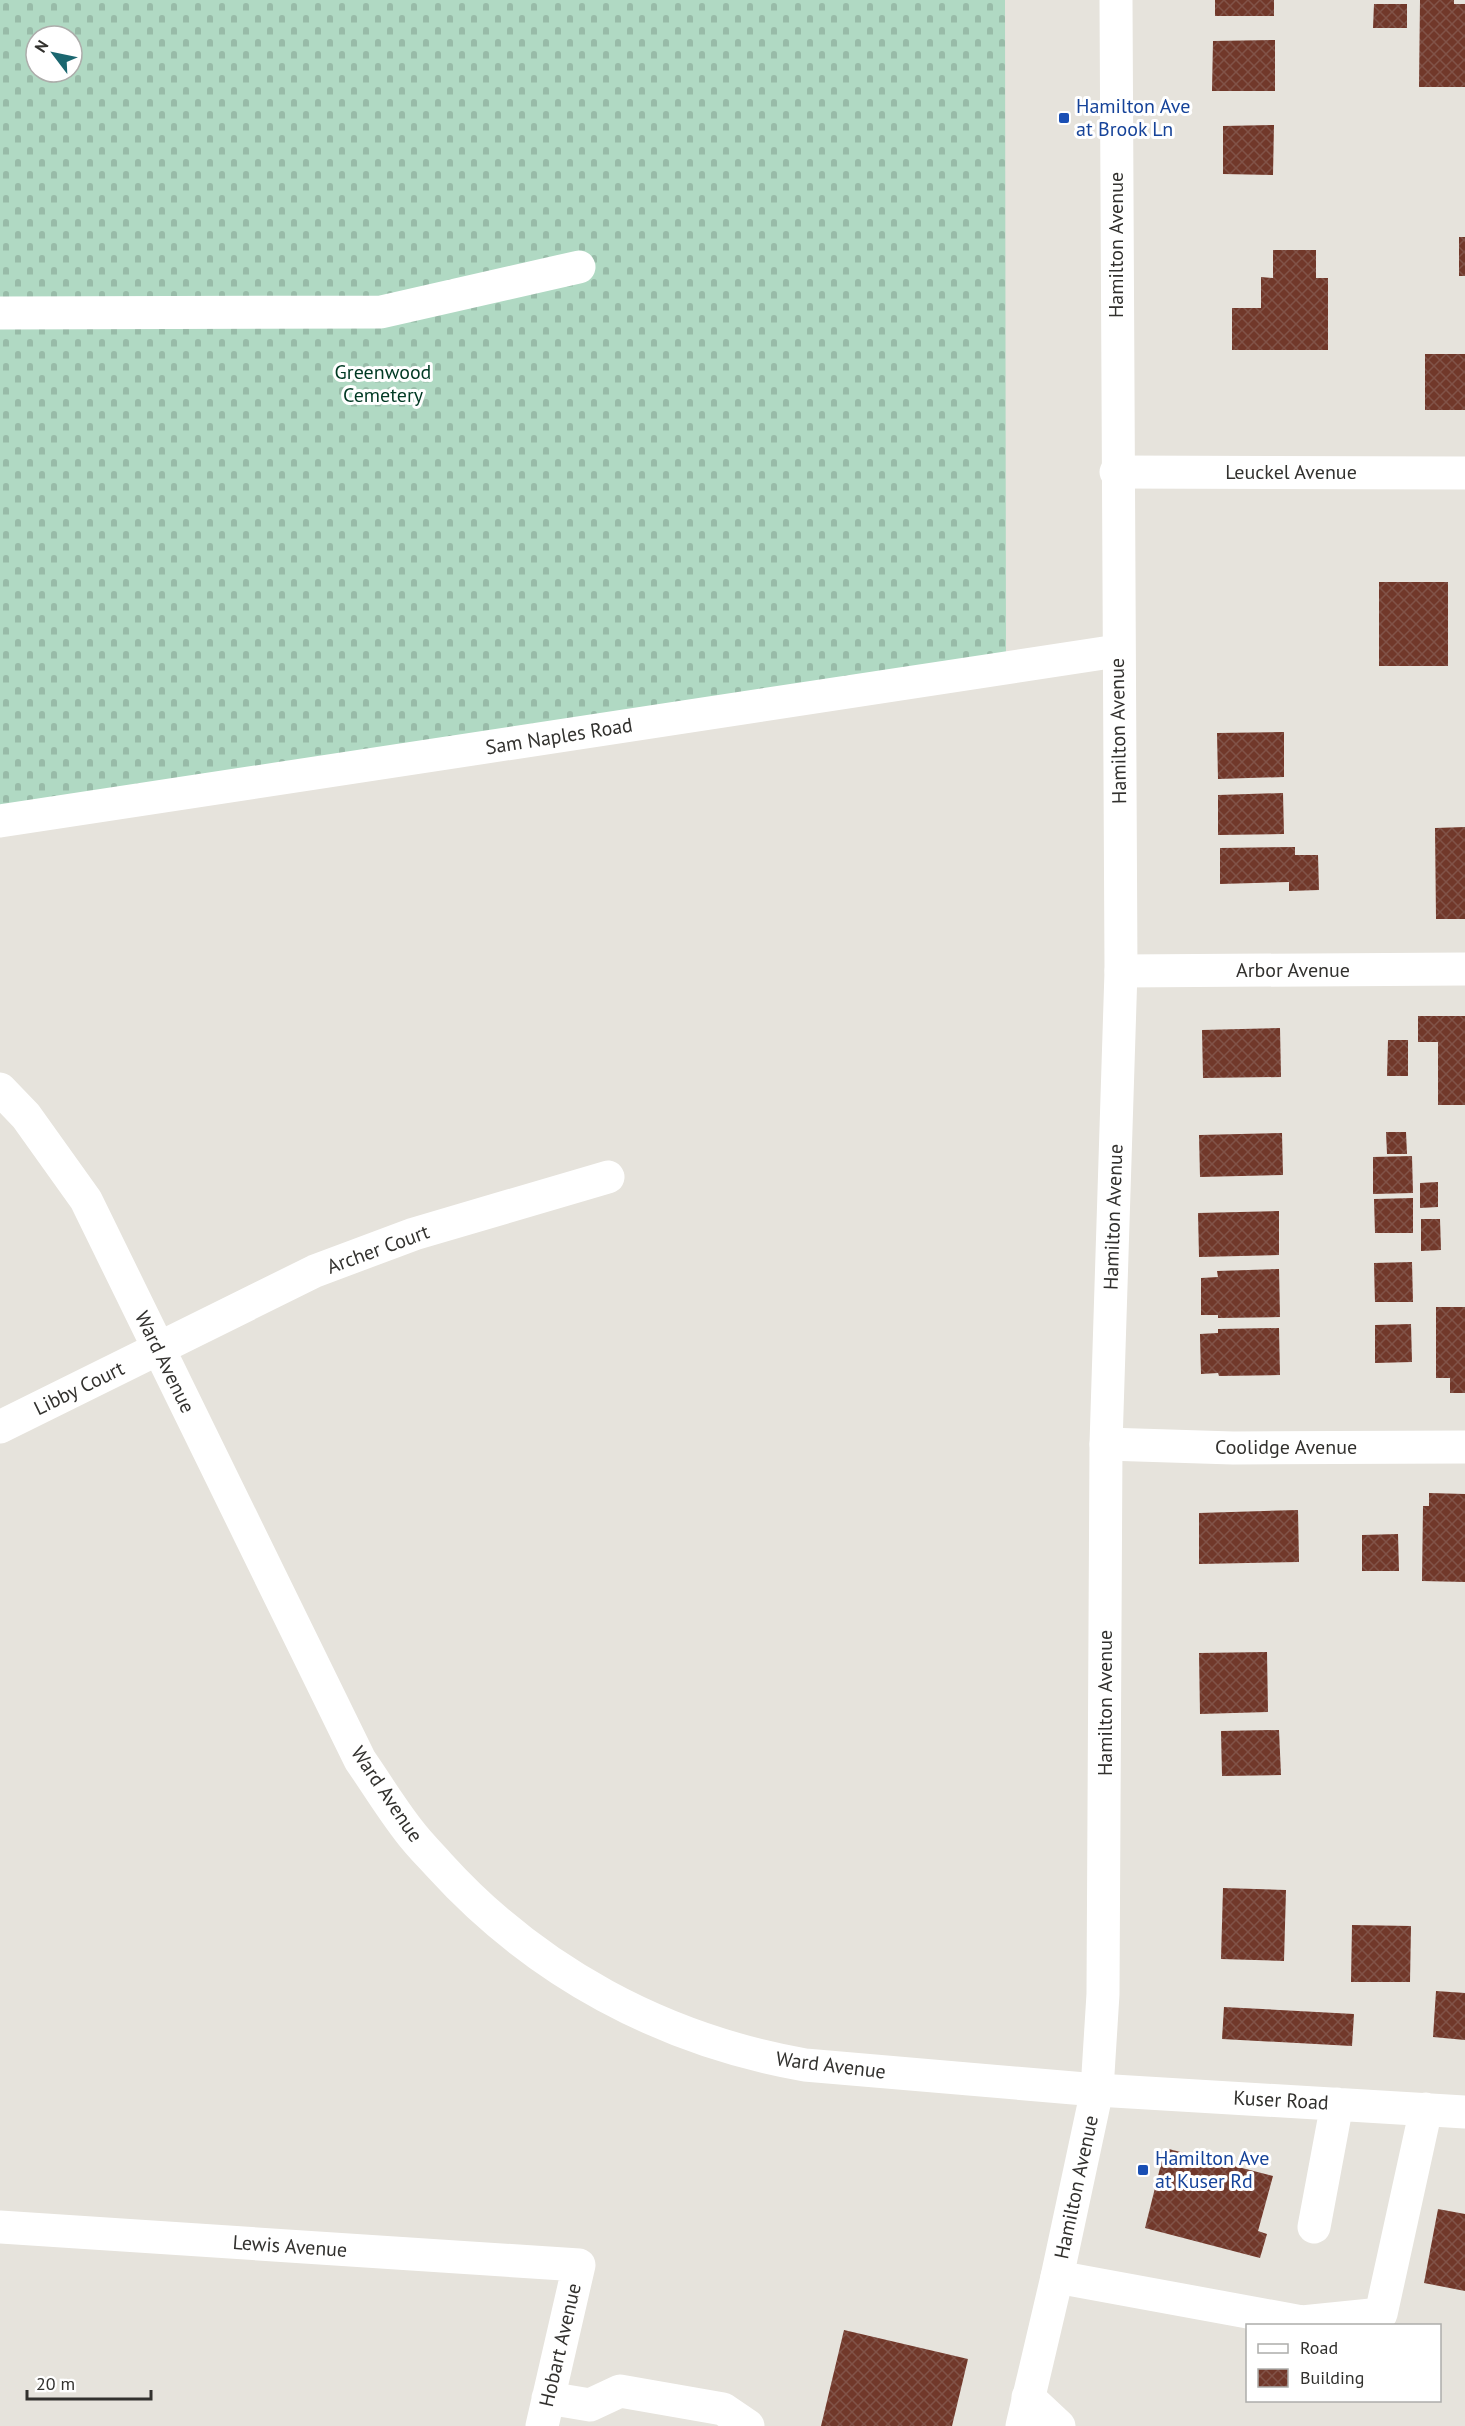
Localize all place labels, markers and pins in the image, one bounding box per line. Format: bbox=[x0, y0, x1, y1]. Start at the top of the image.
place label: Hamilton Ave at Brook Ln bbox=[1076, 93, 1190, 142]
marker: Hamilton Ave at Brook Ln bbox=[1057, 111, 1071, 125]
place label: Hamilton Ave at Kuser Rd bbox=[1155, 2145, 1269, 2194]
marker: Hamilton Ave at Kuser Rd bbox=[1136, 2163, 1150, 2177]

